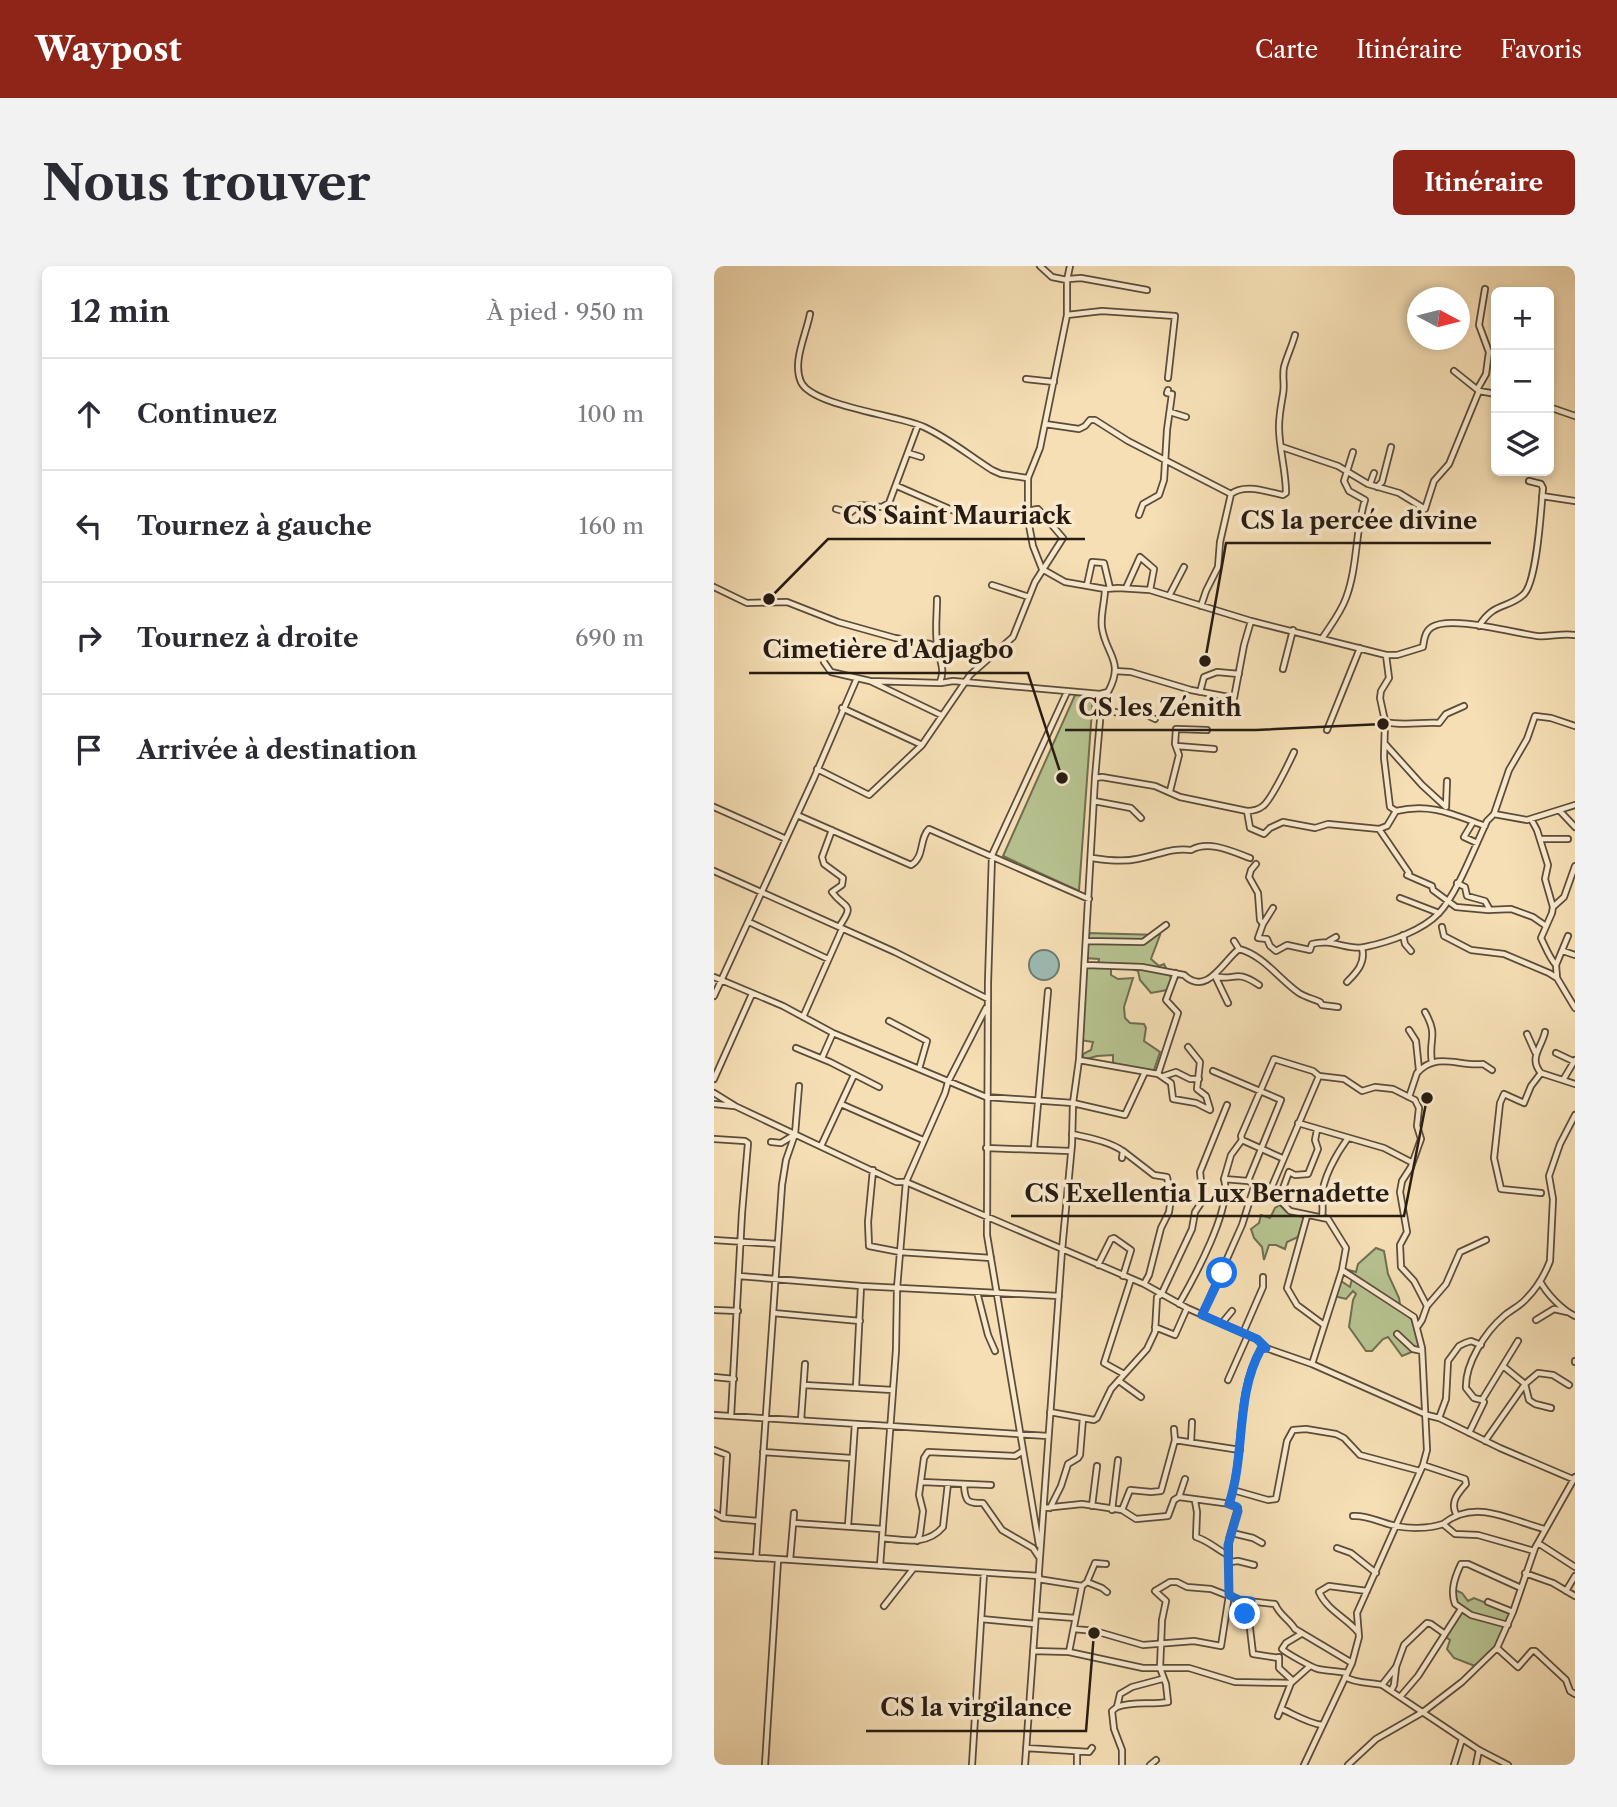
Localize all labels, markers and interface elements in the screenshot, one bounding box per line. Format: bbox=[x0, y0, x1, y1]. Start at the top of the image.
text: Waypost bbox=[35, 29, 182, 70]
text: Carte bbox=[1255, 35, 1318, 64]
text: Itinéraire bbox=[1356, 35, 1462, 64]
text: Favoris bbox=[1500, 35, 1582, 64]
button: Itinéraire bbox=[1393, 150, 1575, 215]
text: Nous trouver bbox=[42, 152, 370, 213]
north arrow bbox=[1407, 287, 1470, 350]
map controls bbox=[1491, 287, 1554, 476]
button: + bbox=[1491, 287, 1554, 350]
text: 12 min bbox=[70, 293, 170, 330]
text: À pied · 950 m bbox=[487, 298, 644, 326]
button: − bbox=[1491, 350, 1554, 413]
icon: ahead bbox=[70, 395, 108, 433]
text: Continuez bbox=[137, 398, 277, 430]
text: 100 m bbox=[578, 400, 644, 428]
button: layers bbox=[1491, 413, 1554, 476]
callout: CS Saint Mauriack bbox=[828, 494, 1085, 539]
callout: CS la percée divine bbox=[1226, 498, 1491, 543]
text: CS Saint Mauriack bbox=[843, 501, 1073, 530]
text: CS la percée divine bbox=[1241, 506, 1477, 535]
icon: left bbox=[70, 507, 108, 545]
text: Tournez à gauche bbox=[137, 510, 372, 542]
text: 160 m bbox=[579, 512, 644, 540]
icon: right bbox=[70, 619, 108, 657]
text: Tournez à droite bbox=[137, 622, 359, 654]
text: 690 m bbox=[575, 624, 644, 652]
callout: Cimetière d'Adjagbo bbox=[749, 628, 1028, 673]
text: Cimetière d'Adjagbo bbox=[763, 635, 1013, 664]
callout: CS les Zénith bbox=[1065, 685, 1256, 730]
text: CS les Zénith bbox=[1078, 693, 1242, 722]
icon: arrive bbox=[70, 731, 108, 769]
text: Arrivée à destination bbox=[137, 734, 417, 766]
callout: CS Exellentia Lux Bernadette bbox=[1011, 1171, 1404, 1216]
text: CS Exellentia Lux Bernadette bbox=[1025, 1179, 1389, 1208]
route start bbox=[1206, 1257, 1237, 1288]
route end bbox=[1229, 1598, 1260, 1629]
callout: CS la virgilance bbox=[866, 1686, 1086, 1731]
text: CS la virgilance bbox=[880, 1693, 1072, 1722]

